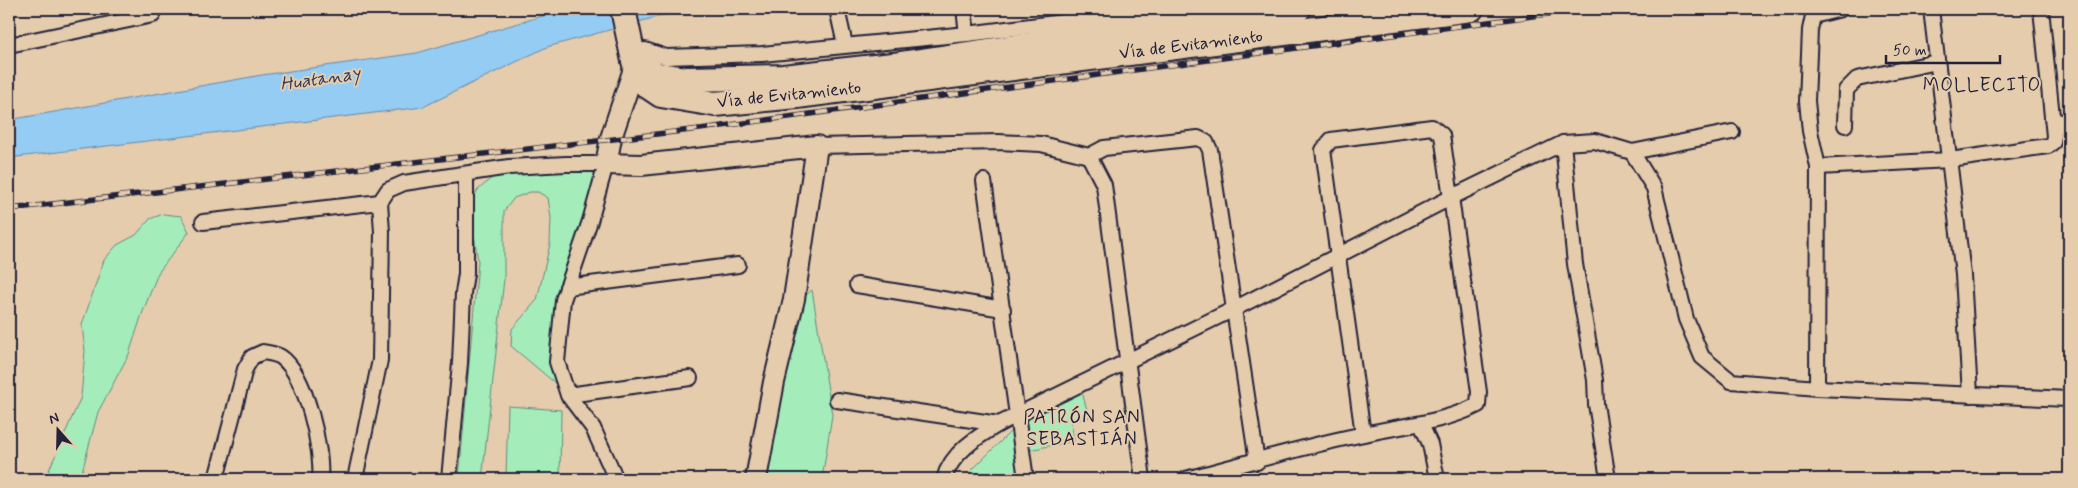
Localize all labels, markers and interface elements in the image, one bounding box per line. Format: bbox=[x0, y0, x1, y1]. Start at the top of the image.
street label: Vía de Evitamiento bbox=[1118, 24, 1264, 66]
scale bar bbox=[1886, 32, 1999, 64]
text: 50 m bbox=[1893, 41, 1927, 61]
water label: Huatanay bbox=[278, 61, 364, 97]
district label: MOLLECITO bbox=[1923, 73, 2041, 98]
street label: Vía de Evitamiento bbox=[716, 76, 862, 114]
district label: PATRÓN SAN SEBASTIÁN bbox=[1023, 405, 1141, 452]
north arrow bbox=[32, 406, 82, 456]
text: N bbox=[46, 409, 61, 429]

